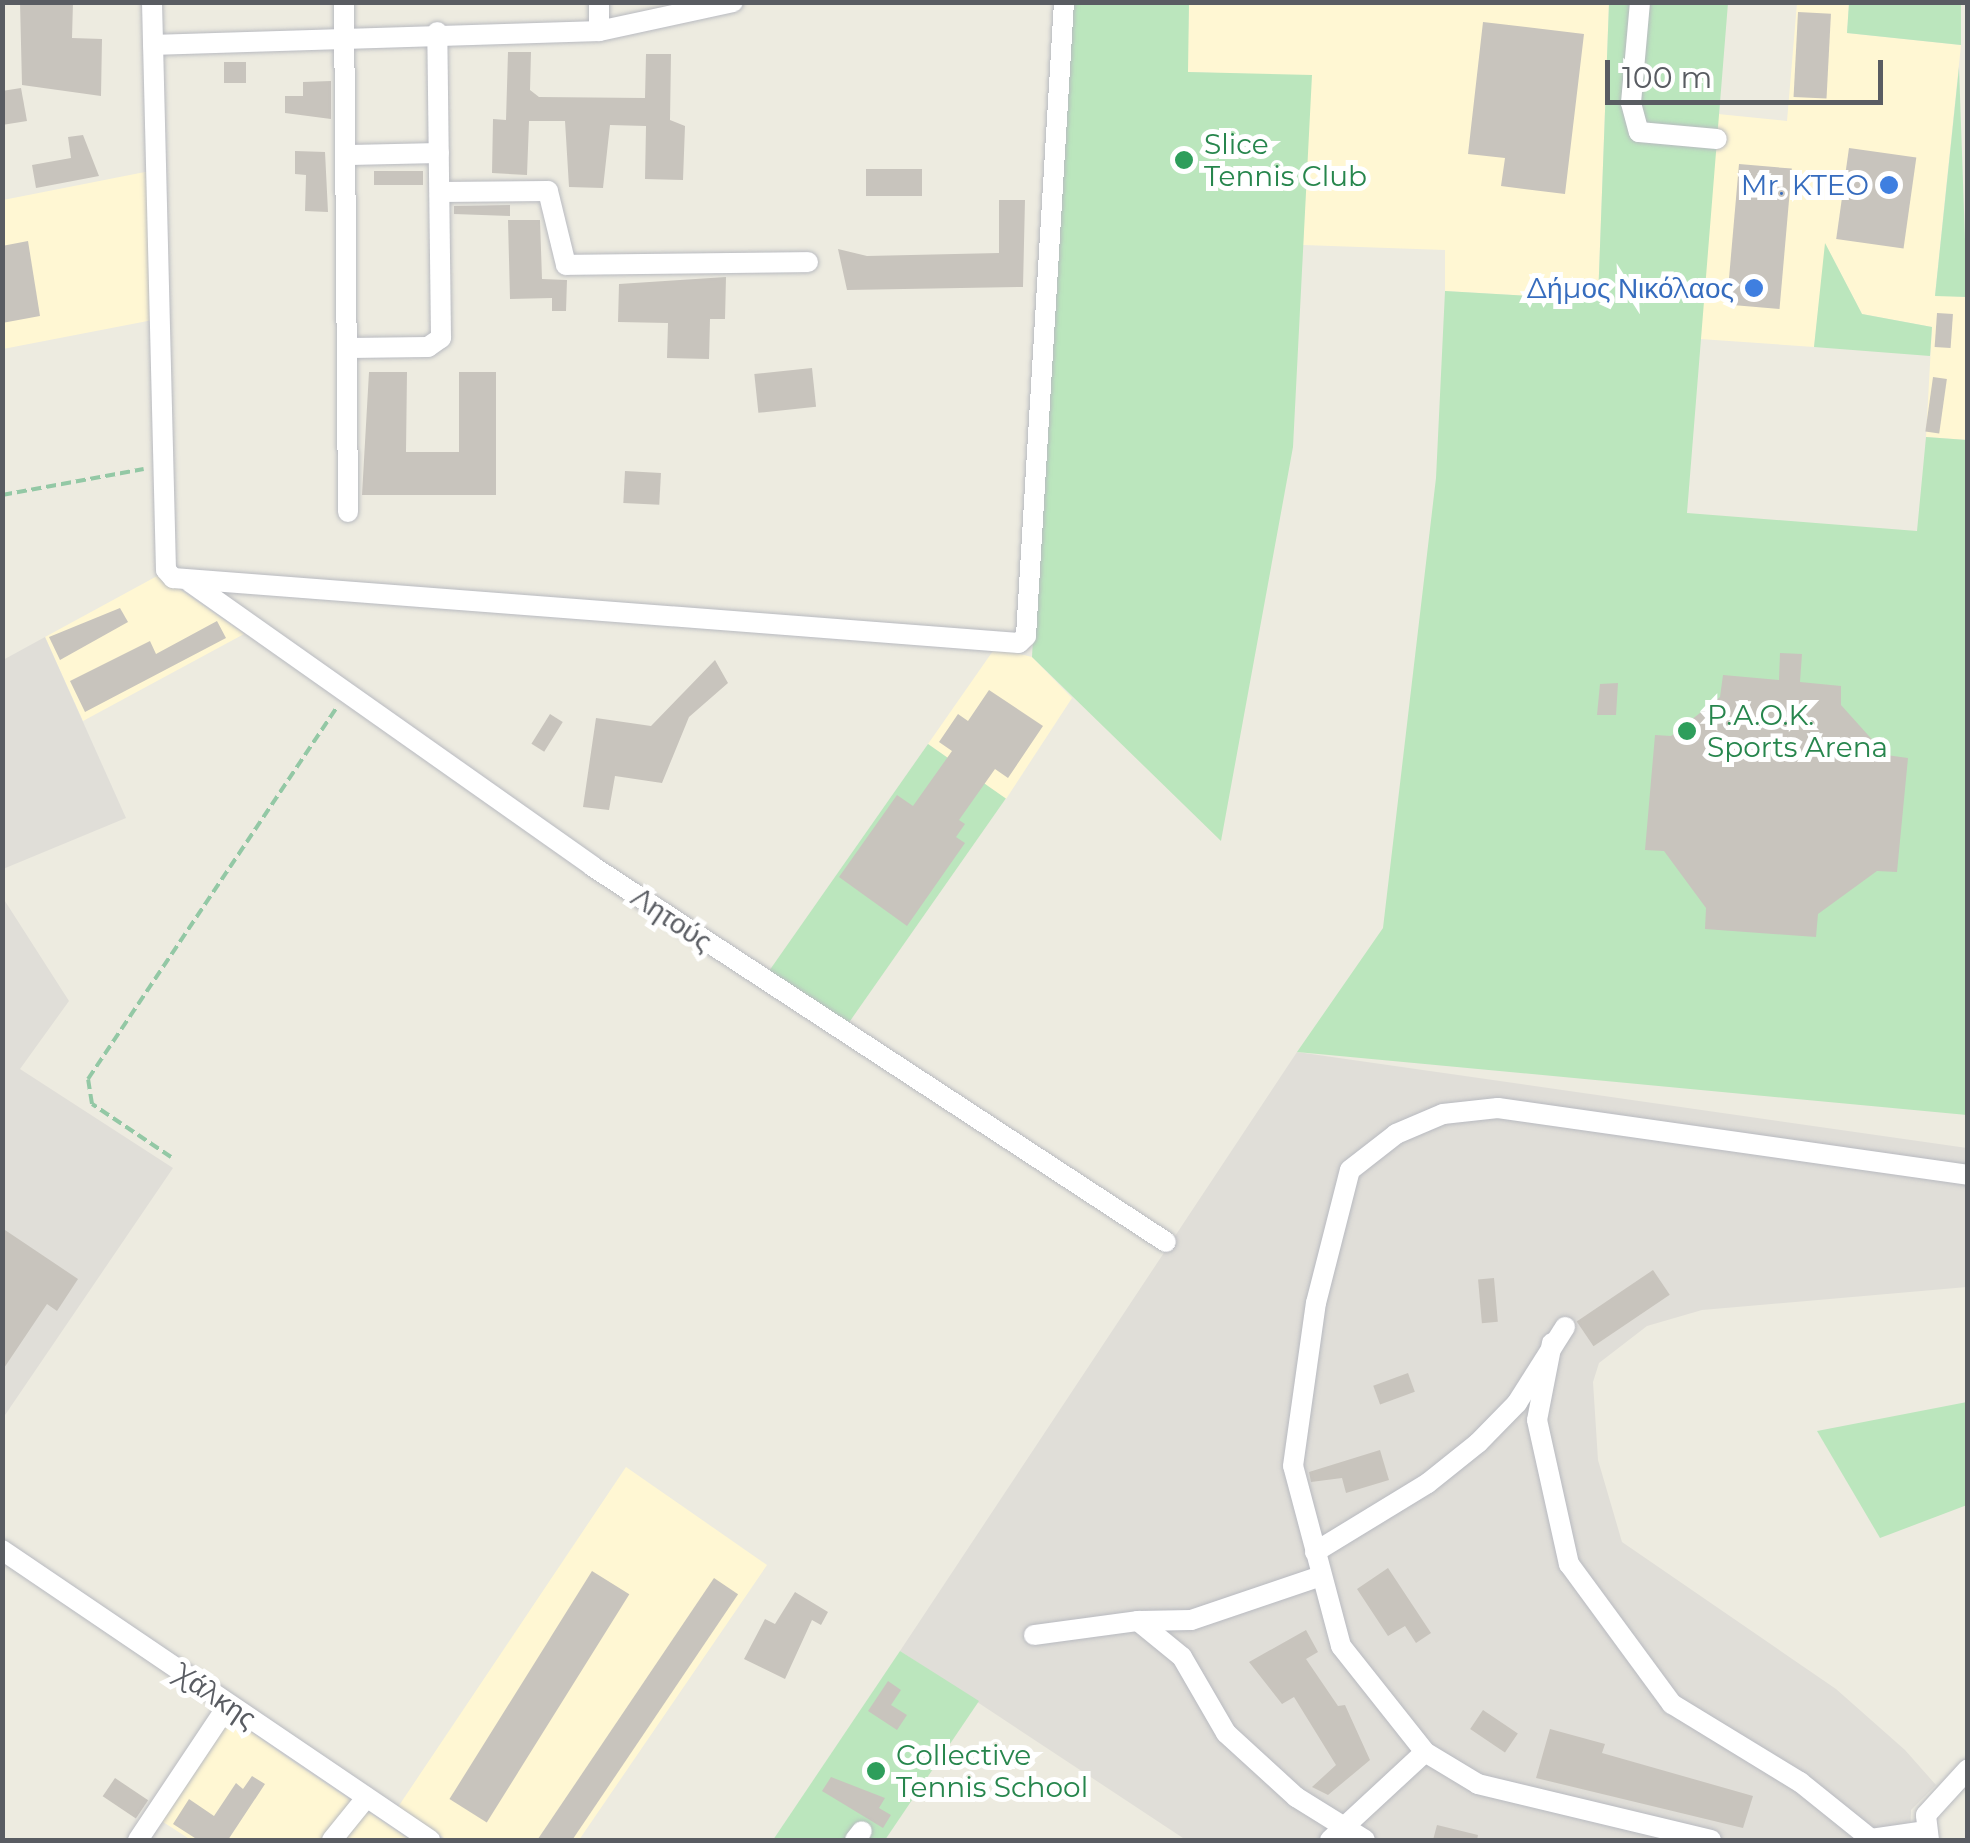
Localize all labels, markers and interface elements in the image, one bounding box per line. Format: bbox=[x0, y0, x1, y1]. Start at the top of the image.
scale bar bbox=[1610, 40, 1888, 102]
text: 100 m bbox=[1622, 59, 1712, 96]
place label: Slice Tennis Club bbox=[1204, 127, 1367, 193]
marker: Slice Tennis Club bbox=[1173, 149, 1195, 171]
place label: Mr. KTEO bbox=[1741, 168, 1869, 202]
marker: Mr. KTEO bbox=[1878, 174, 1900, 196]
place label: Δήμος Νικόλαος bbox=[1527, 271, 1734, 305]
marker: Δήμος Νικόλαος bbox=[1743, 277, 1765, 299]
place label: P.A.O.K. Sports Arena bbox=[1707, 698, 1888, 764]
marker: P.A.O.K. Sports Arena bbox=[1676, 720, 1698, 742]
street label: Λητούς bbox=[625, 880, 719, 958]
street label: Χάλκης bbox=[169, 1657, 263, 1735]
place label: Collective Tennis School bbox=[896, 1738, 1088, 1804]
marker: Collective Tennis School bbox=[865, 1760, 887, 1782]

